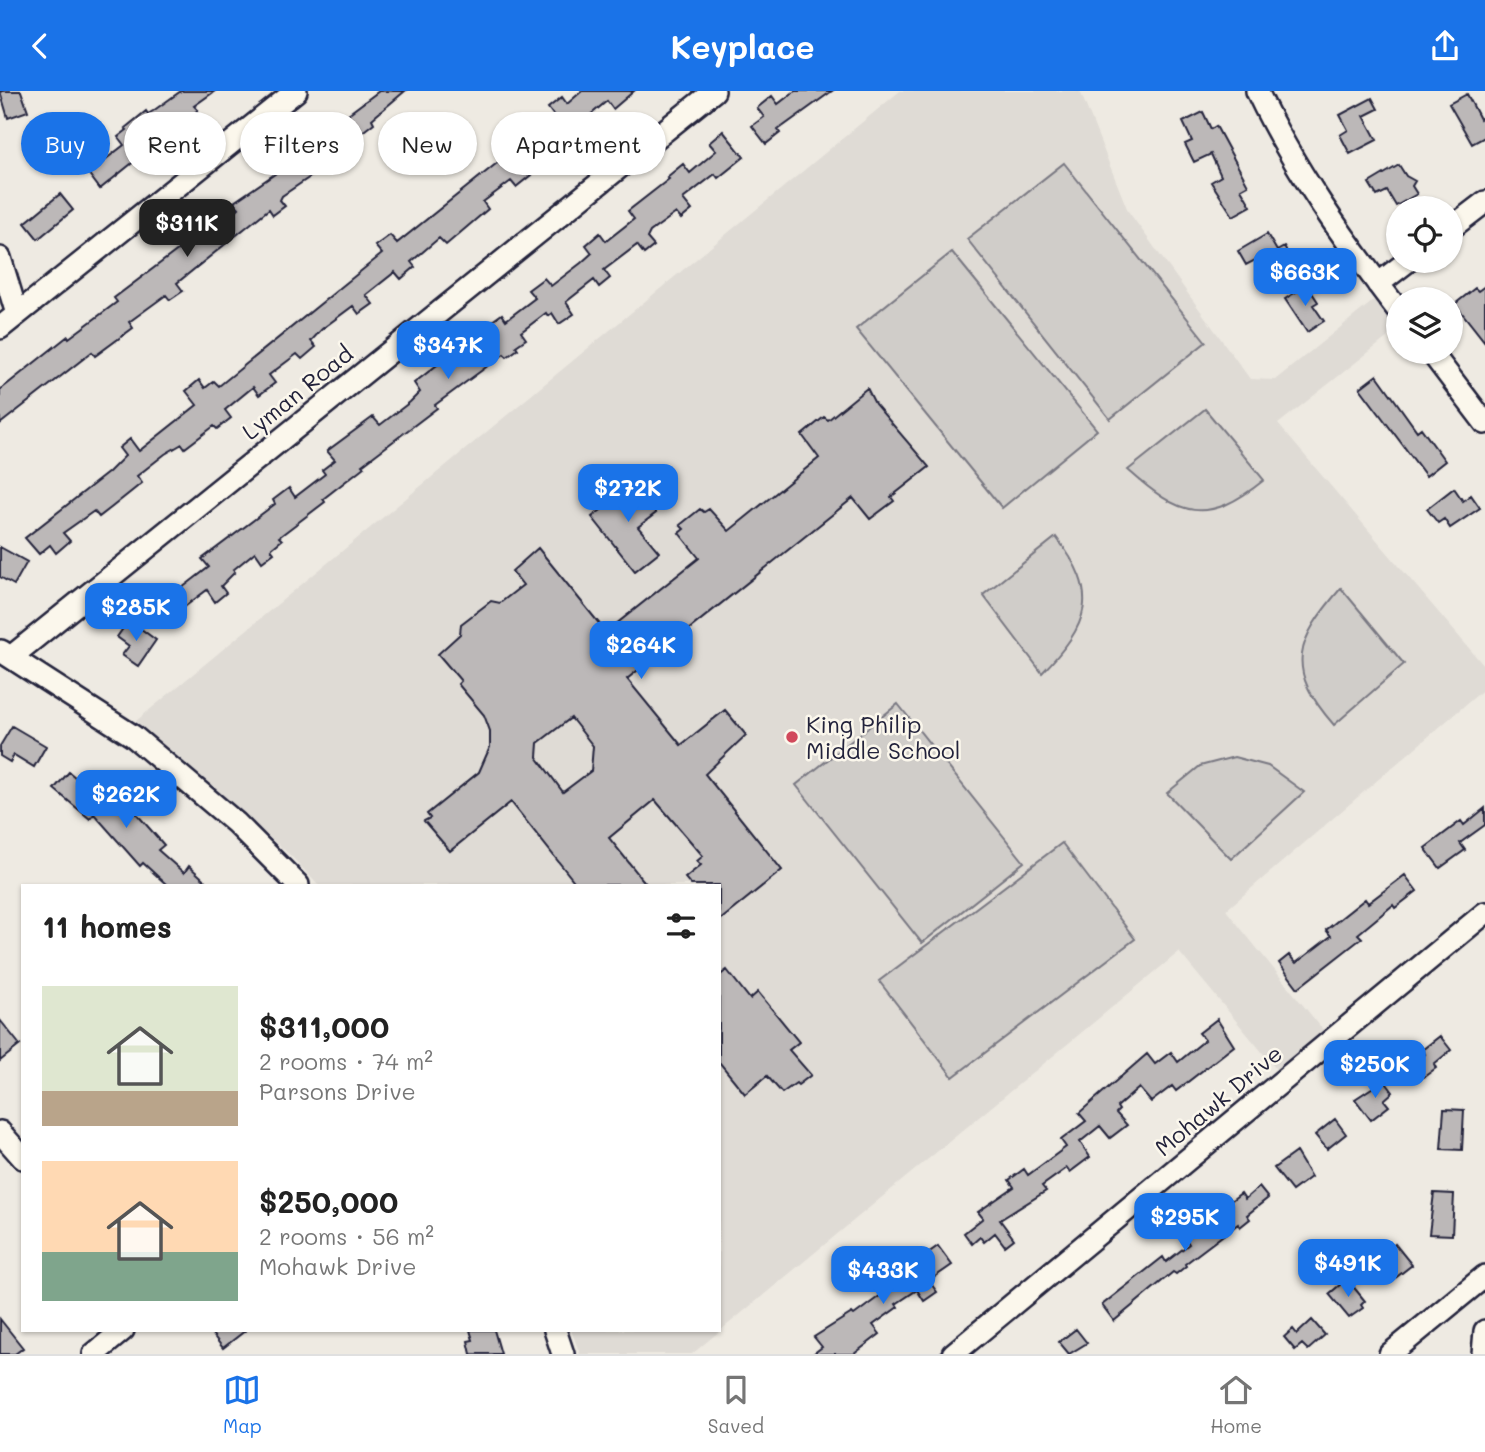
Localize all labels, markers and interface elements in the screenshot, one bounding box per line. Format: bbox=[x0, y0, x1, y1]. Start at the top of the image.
text: Keyplace bbox=[670, 25, 815, 67]
icon: back bbox=[21, 27, 59, 65]
icon: share bbox=[1426, 27, 1464, 65]
chip: Buy bbox=[21, 112, 110, 175]
chip: Rent bbox=[124, 112, 226, 175]
chip: Filters bbox=[240, 112, 364, 175]
chip: New bbox=[378, 112, 477, 175]
chip: Apartment bbox=[491, 112, 666, 175]
map controls bbox=[1386, 196, 1463, 364]
button: locate bbox=[1386, 196, 1463, 273]
pin: $311K bbox=[138, 199, 236, 259]
text: $311K bbox=[155, 207, 219, 237]
pin: $663K bbox=[1256, 249, 1354, 308]
text: $663K bbox=[1270, 256, 1340, 286]
button: layers bbox=[1386, 287, 1463, 364]
pin: $347K bbox=[399, 321, 497, 381]
text: $347K bbox=[413, 329, 483, 359]
street label: Lyman Road bbox=[235, 338, 359, 446]
pin: $272K bbox=[579, 465, 677, 524]
text: $272K bbox=[594, 472, 662, 502]
pin: $285K bbox=[87, 583, 185, 643]
text: $285K bbox=[101, 591, 171, 621]
pin: $264K bbox=[592, 621, 690, 681]
text: $264K bbox=[606, 629, 676, 659]
place label: King Philip Middle School bbox=[806, 709, 960, 765]
marker: King Philip Middle School bbox=[784, 729, 800, 745]
pin: $262K bbox=[77, 771, 175, 830]
text: $262K bbox=[92, 778, 160, 808]
text: 11 homes bbox=[42, 906, 172, 946]
icon: filters bbox=[662, 907, 700, 945]
text: $311,000 bbox=[259, 1006, 389, 1046]
icon: home bbox=[98, 1014, 182, 1098]
street label: Mohawk Drive bbox=[1148, 1038, 1288, 1162]
pin: $250K bbox=[1326, 1041, 1424, 1100]
text: 2 rooms · 74 m² bbox=[259, 1046, 433, 1076]
text: $250K bbox=[1340, 1048, 1410, 1078]
text: Parsons Drive bbox=[259, 1076, 416, 1106]
text: $250,000 bbox=[259, 1181, 398, 1221]
icon: home bbox=[98, 1189, 182, 1273]
pin: $295K bbox=[1136, 1193, 1234, 1253]
text: $295K bbox=[1150, 1201, 1220, 1231]
text: 2 rooms · 56 m² bbox=[259, 1221, 434, 1251]
pin: $491K bbox=[1299, 1239, 1397, 1299]
pin: $433K bbox=[834, 1247, 932, 1306]
text: $491K bbox=[1314, 1247, 1382, 1277]
text: Mohawk Drive bbox=[259, 1251, 416, 1281]
text: $433K bbox=[847, 1254, 919, 1284]
tab: Map bbox=[223, 1371, 262, 1438]
tab: Saved bbox=[708, 1371, 764, 1438]
tab: Home bbox=[1210, 1371, 1262, 1438]

